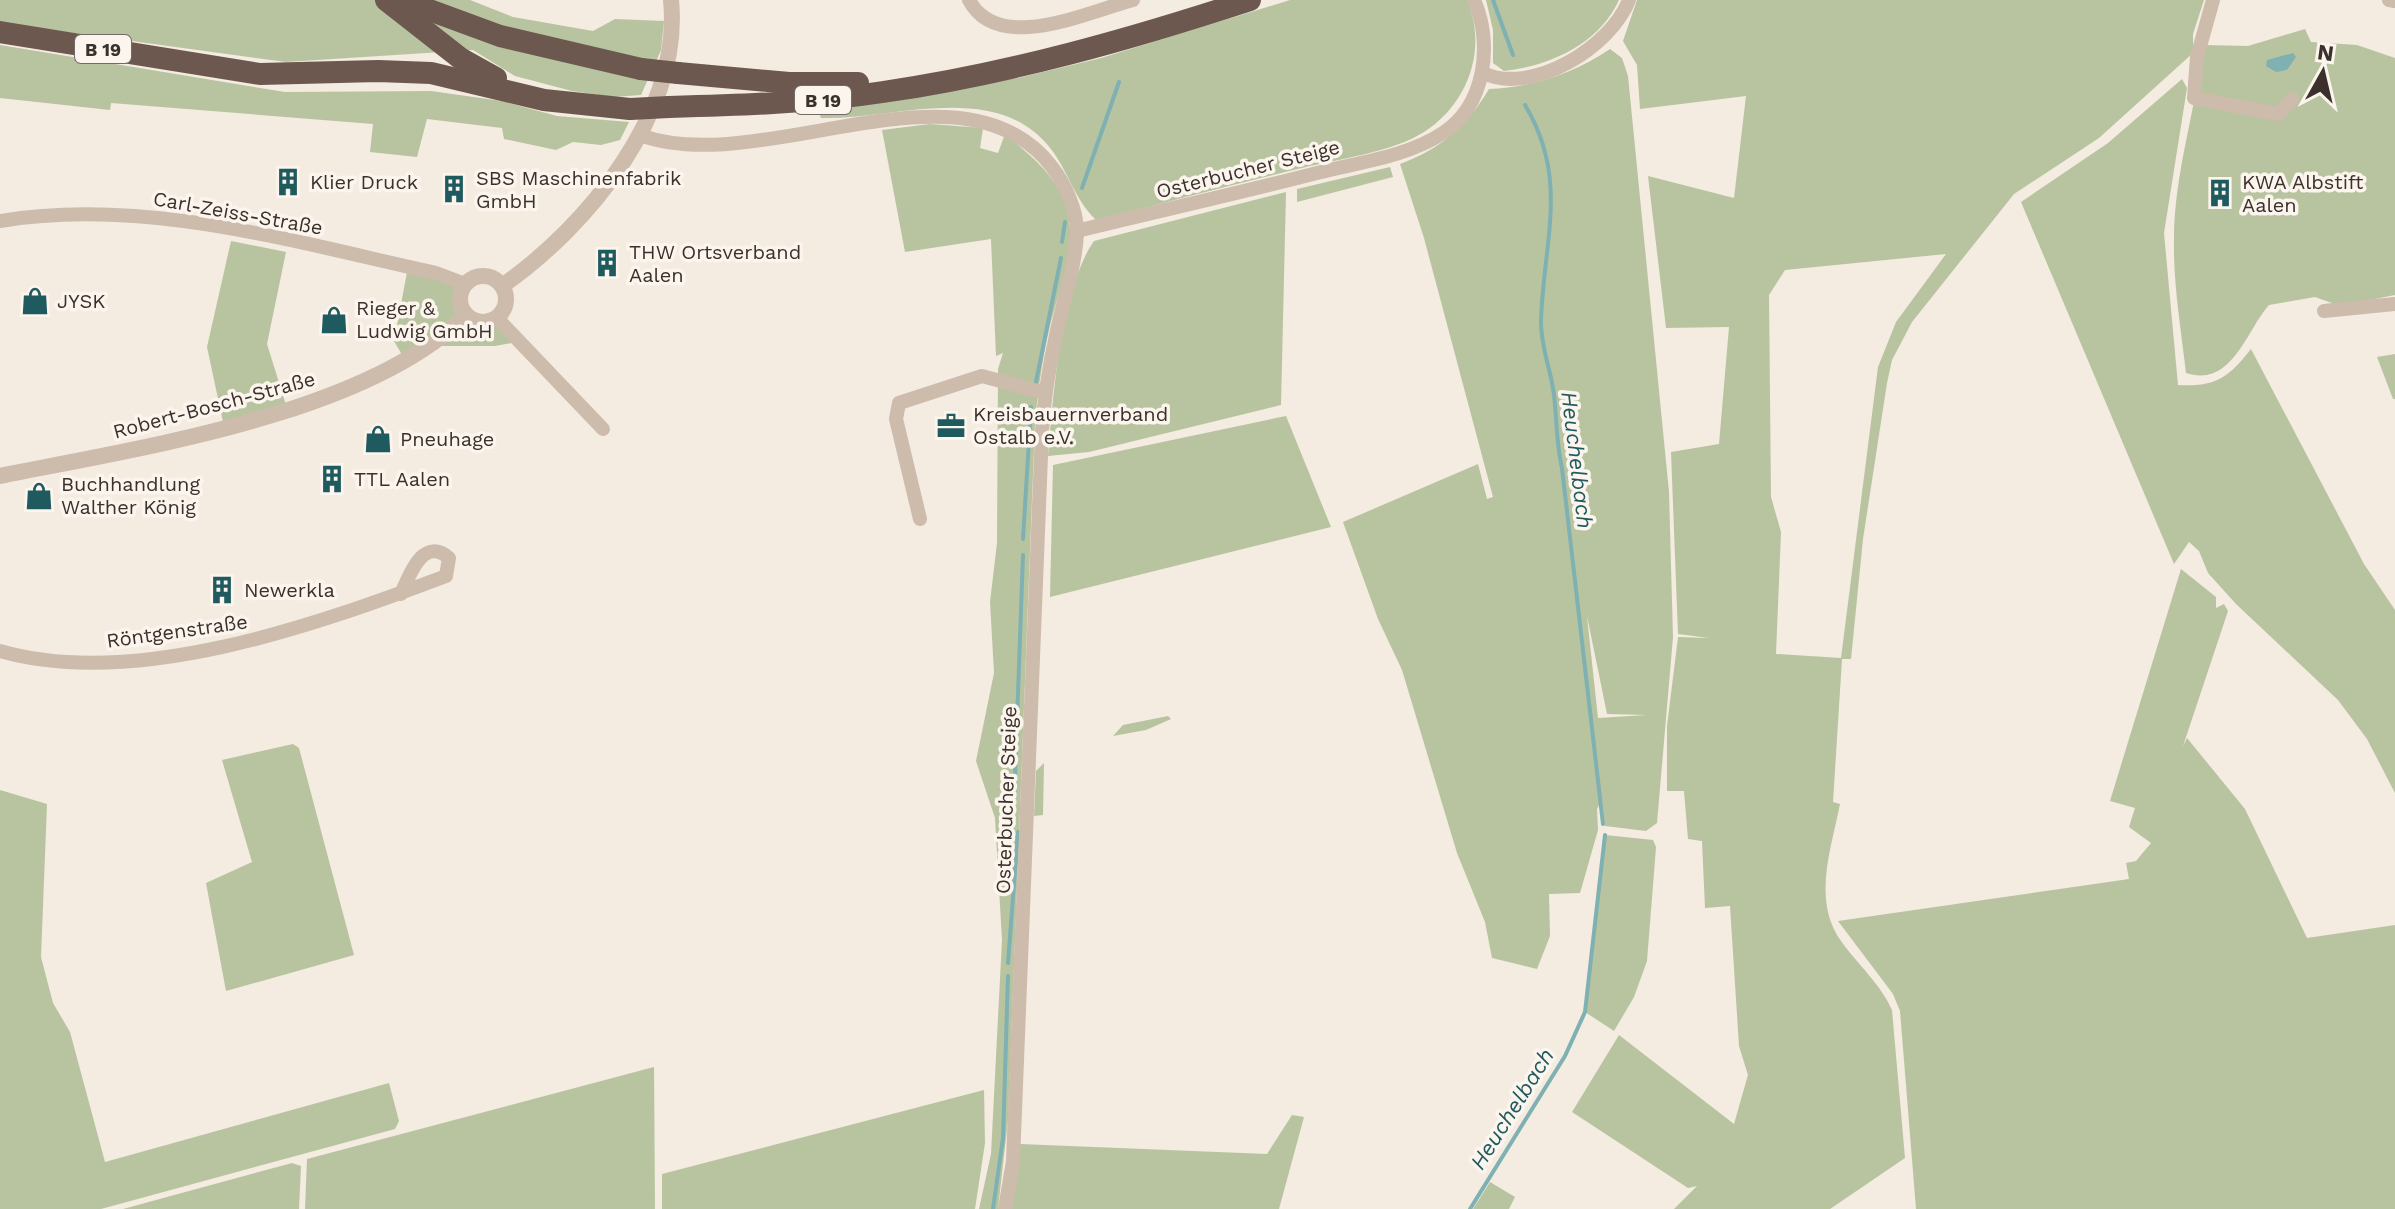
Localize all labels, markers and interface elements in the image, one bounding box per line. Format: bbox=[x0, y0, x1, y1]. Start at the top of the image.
north arrow bbox=[2283, 32, 2363, 112]
road number: B 19 bbox=[75, 35, 131, 63]
text: N bbox=[2316, 39, 2336, 66]
road number: B 19 bbox=[795, 86, 851, 114]
street label: Osterbucher Steige bbox=[1154, 135, 1342, 203]
place label: SBS Maschinenfabrik GmbH bbox=[476, 166, 681, 213]
building icon: Klier Druck bbox=[273, 167, 303, 197]
place label: Klier Druck bbox=[310, 170, 418, 194]
place label: KWA Albstift Aalen bbox=[2242, 170, 2364, 217]
building icon: SBS Maschinenfabrik GmbH bbox=[439, 174, 469, 204]
building icon: KWA Albstift Aalen bbox=[2205, 178, 2235, 208]
street label: Carl-Zeiss-Straße bbox=[151, 186, 325, 240]
place label: THW Ortsverband Aalen bbox=[629, 240, 801, 287]
building icon: THW Ortsverband Aalen bbox=[592, 248, 622, 278]
shop icon: JYSK bbox=[20, 286, 50, 316]
place label: JYSK bbox=[57, 289, 105, 313]
place label: Rieger & Ludwig GmbH bbox=[356, 296, 493, 343]
shop icon: Rieger & Ludwig GmbH bbox=[319, 305, 349, 335]
street label: Robert-Bosch-Straße bbox=[110, 366, 318, 444]
water label: Heuchelbach bbox=[1556, 390, 1598, 530]
place label: Kreisbauernverband Ostalb e.V. bbox=[973, 402, 1168, 449]
office icon: Kreisbauernverband Ostalb e.V. bbox=[936, 411, 966, 441]
shop icon: Pneuhage bbox=[363, 424, 393, 454]
place label: Pneuhage bbox=[400, 427, 494, 451]
building icon: TTL Aalen bbox=[317, 464, 347, 494]
place label: TTL Aalen bbox=[354, 467, 450, 491]
place label: Buchhandlung Walther König bbox=[61, 472, 200, 519]
shop icon: Buchhandlung Walther König bbox=[24, 481, 54, 511]
building icon: Newerkla bbox=[207, 575, 237, 605]
place label: Newerkla bbox=[244, 578, 335, 602]
street label: Röntgenstraße bbox=[105, 609, 249, 653]
street label: Osterbucher Steige bbox=[991, 705, 1021, 895]
water label: Heuchelbach bbox=[1465, 1044, 1559, 1174]

